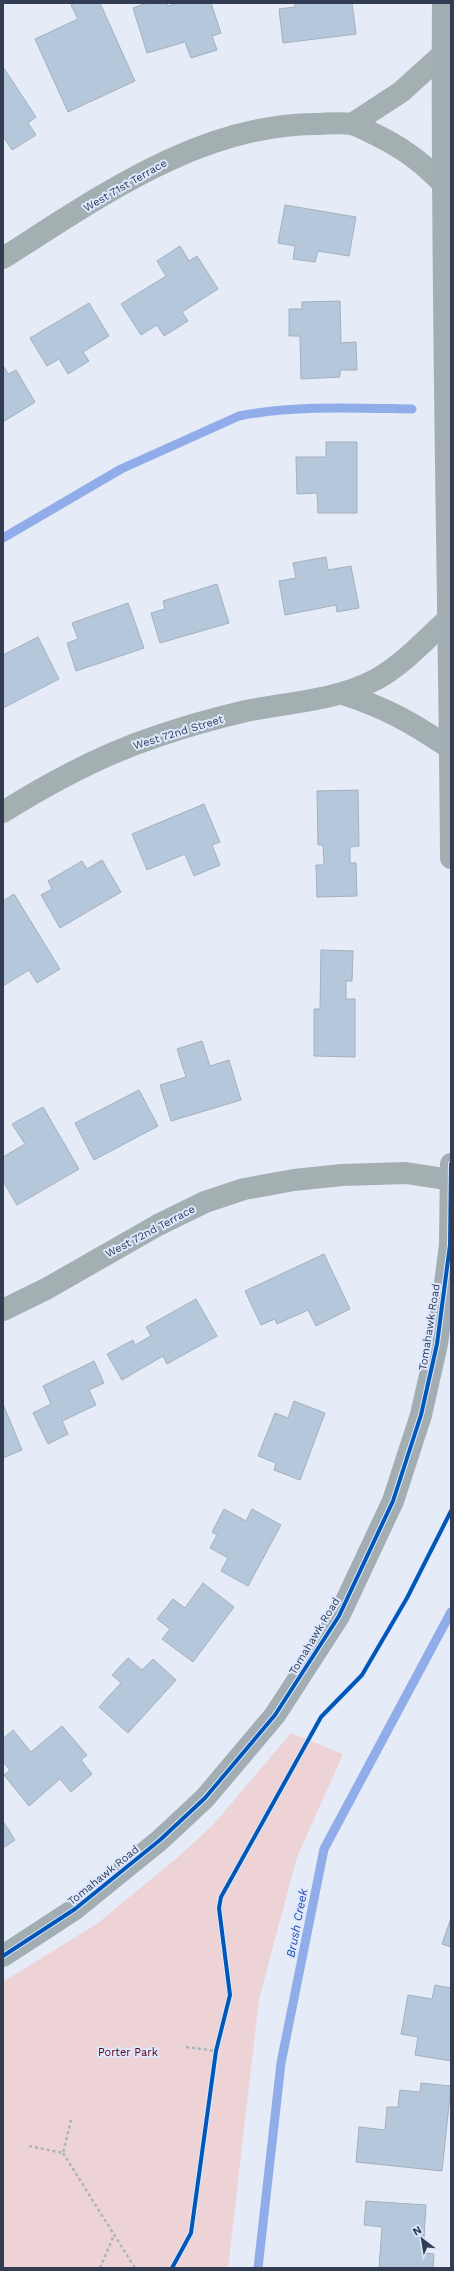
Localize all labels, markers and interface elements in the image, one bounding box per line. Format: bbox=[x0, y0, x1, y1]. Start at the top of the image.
street label: West 71st Terrace bbox=[81, 156, 169, 215]
street label: West 72nd Street bbox=[132, 712, 225, 752]
street label: West 72nd Terrace bbox=[103, 1202, 197, 1261]
street label: Tomahawk Road bbox=[416, 1283, 443, 1371]
street label: Tomahawk Road bbox=[286, 1595, 343, 1677]
street label: Tomahawk Road bbox=[65, 1843, 141, 1908]
water label: Brush Creek bbox=[283, 1887, 311, 1959]
park label: Porter Park bbox=[98, 2046, 158, 2059]
north arrow bbox=[402, 2219, 442, 2259]
text: N bbox=[410, 2223, 424, 2239]

